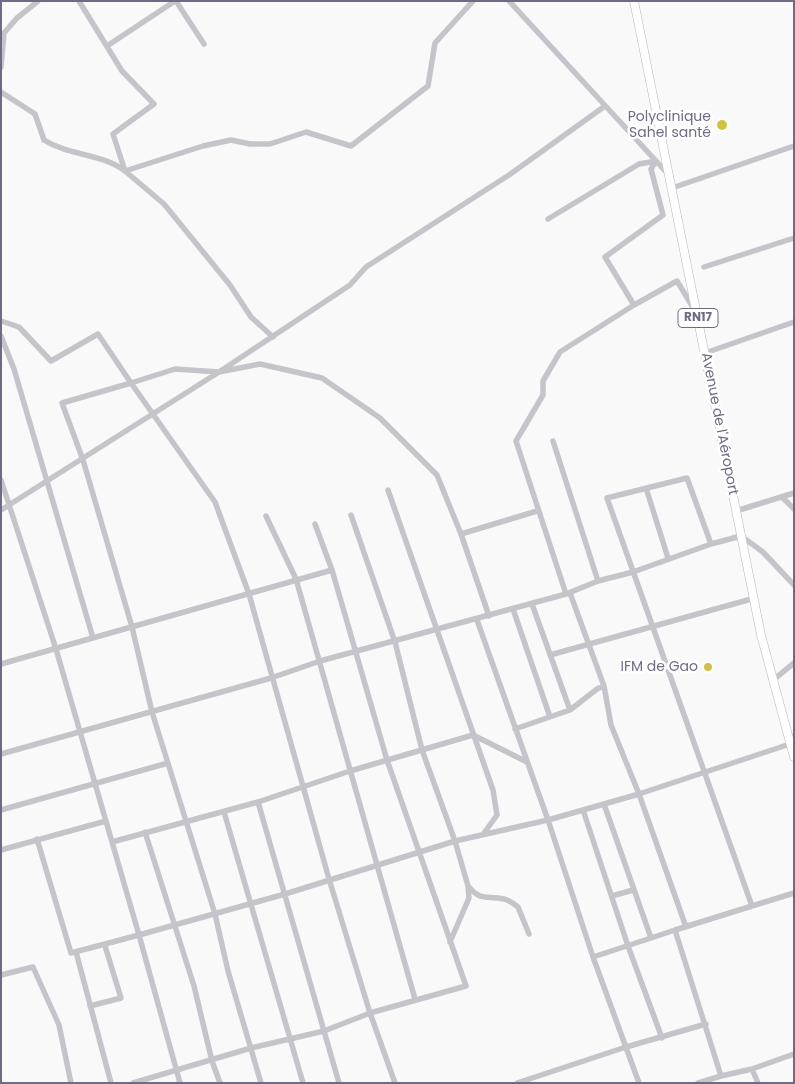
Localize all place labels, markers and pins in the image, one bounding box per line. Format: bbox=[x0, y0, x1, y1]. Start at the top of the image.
place label: Polyclinique Sahel santé bbox=[628, 109, 711, 142]
marker: Polyclinique Sahel santé bbox=[715, 118, 729, 132]
place label: IFM de Gao bbox=[621, 659, 698, 675]
marker: IFM de Gao bbox=[702, 661, 714, 673]

